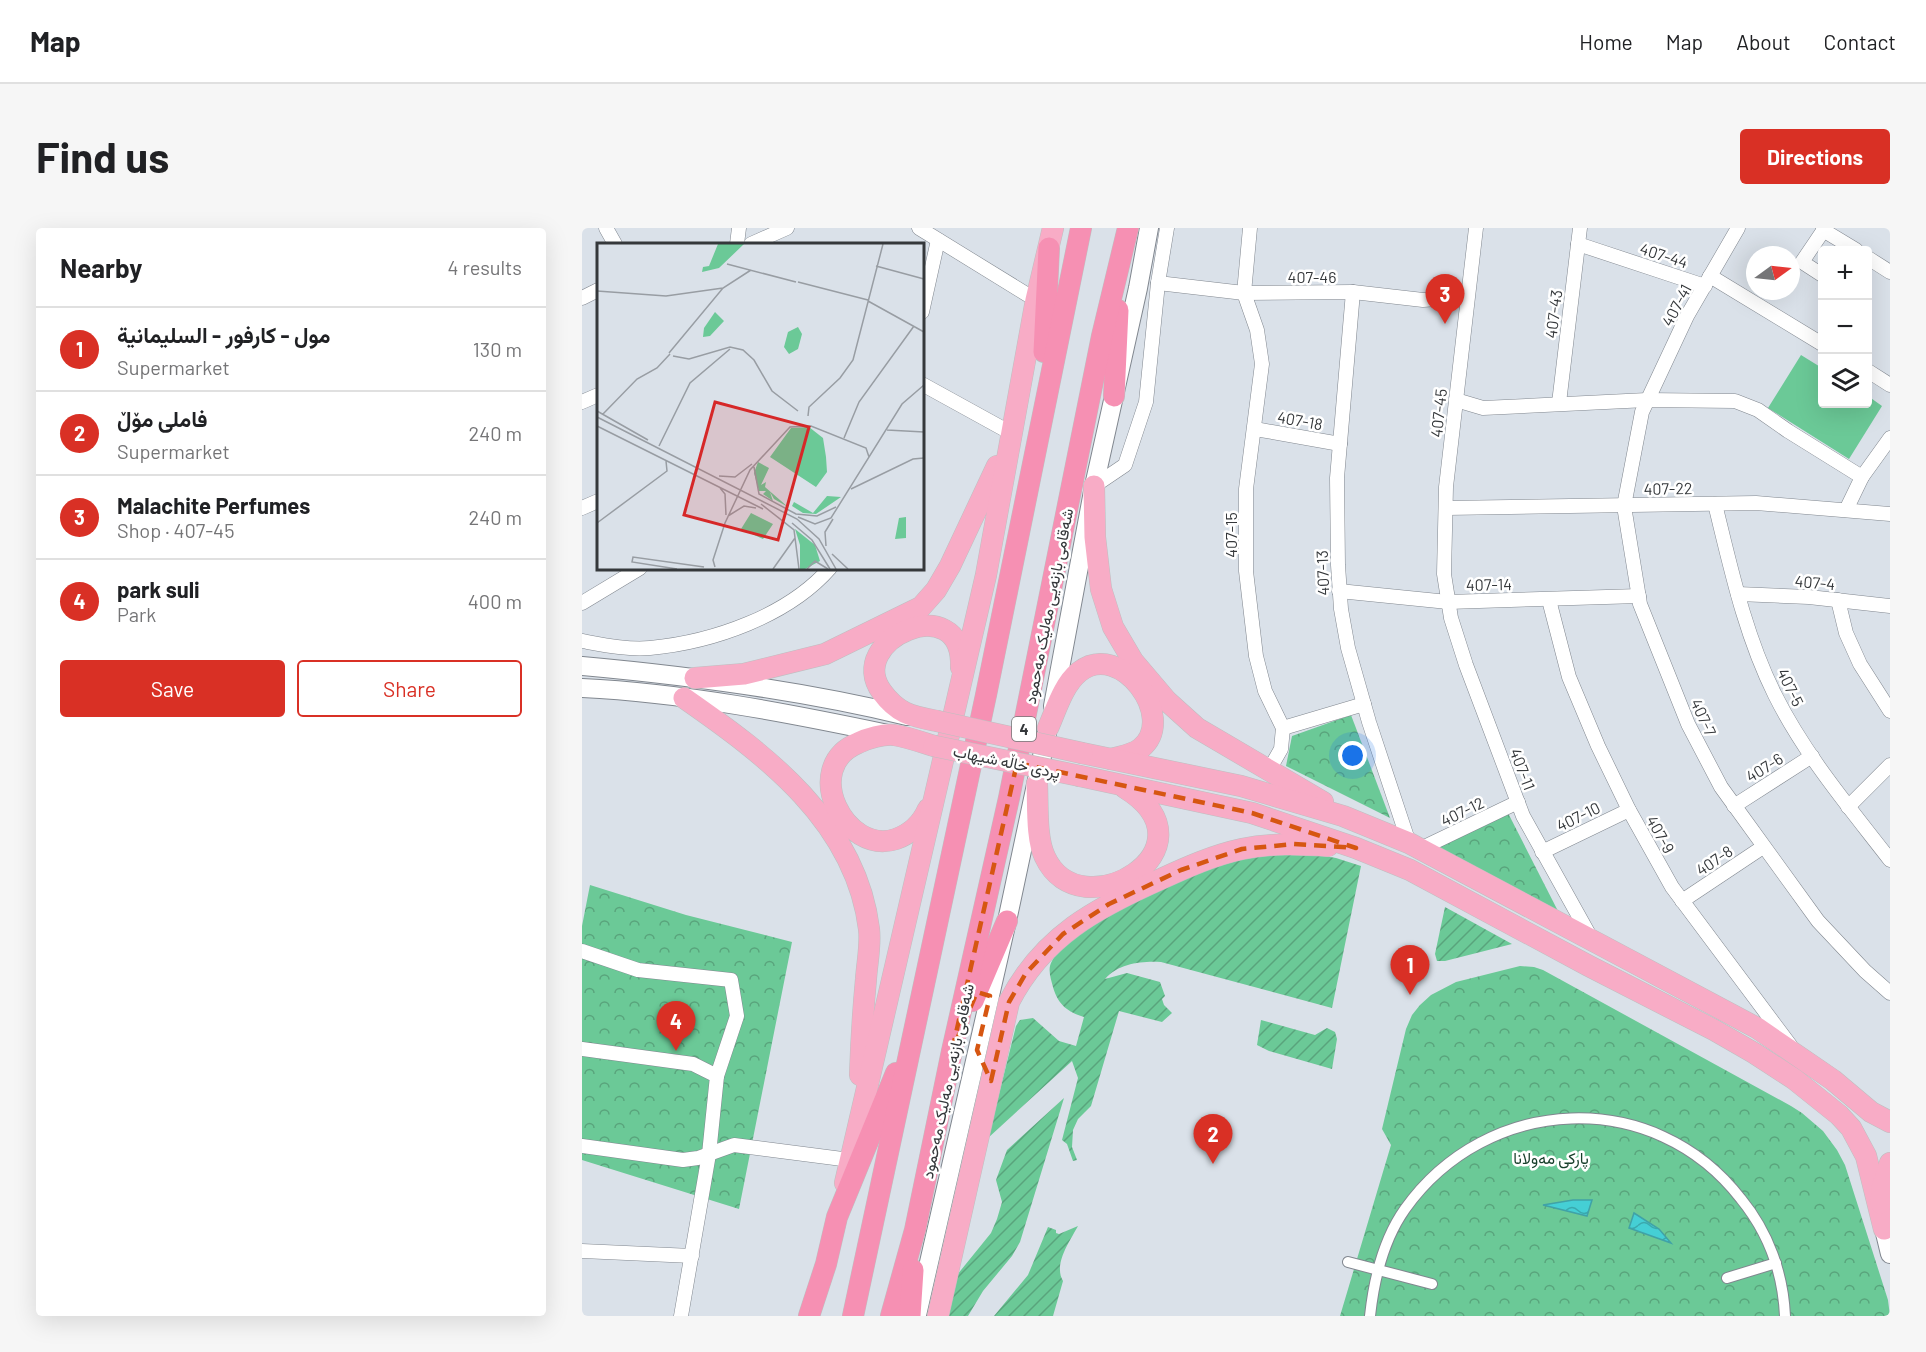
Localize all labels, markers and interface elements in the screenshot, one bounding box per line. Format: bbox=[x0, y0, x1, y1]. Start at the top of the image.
text: Map bbox=[30, 24, 81, 58]
text: Home bbox=[1579, 29, 1633, 54]
text: Map bbox=[1666, 29, 1703, 54]
text: About bbox=[1736, 29, 1791, 54]
text: Contact bbox=[1824, 29, 1896, 54]
button: Directions bbox=[1740, 129, 1890, 184]
text: Find us bbox=[36, 131, 169, 181]
street label: 407-44 bbox=[1638, 238, 1690, 272]
inset map bbox=[597, 243, 924, 570]
north arrow bbox=[1746, 246, 1800, 300]
map controls bbox=[1818, 246, 1872, 408]
button: + bbox=[1818, 246, 1872, 300]
text: Nearby bbox=[60, 252, 142, 283]
text: 4 results bbox=[447, 255, 522, 279]
street label: 407-46 bbox=[1288, 267, 1336, 286]
pin: 3 bbox=[1426, 274, 1464, 324]
street label: 407-41 bbox=[1657, 281, 1695, 329]
street label: 407-43 bbox=[1541, 289, 1565, 339]
button: − bbox=[1818, 300, 1872, 354]
text: مول - كارفور - السليمانية bbox=[117, 321, 330, 347]
text: 1 bbox=[76, 337, 83, 361]
text: 130 m bbox=[473, 337, 522, 361]
button: layers bbox=[1818, 354, 1872, 408]
text: Supermarket bbox=[117, 355, 230, 379]
street label: 407-45 bbox=[1426, 388, 1450, 438]
text: فاملی مۆڵ bbox=[117, 405, 208, 431]
street label: 407-18 bbox=[1276, 407, 1324, 433]
text: 2 bbox=[74, 421, 85, 445]
text: 240 m bbox=[468, 421, 522, 445]
text: Supermarket bbox=[117, 439, 230, 463]
street label: 407-22 bbox=[1643, 478, 1693, 498]
text: Malachite Perfumes bbox=[117, 492, 310, 518]
text: 3 bbox=[74, 505, 85, 529]
text: 240 m bbox=[468, 505, 522, 529]
street label: شەقامی بازنەیی مەلیک مەحمود bbox=[1020, 507, 1078, 706]
street label: 407-15 bbox=[1221, 512, 1240, 558]
text: Shop · 407-45 bbox=[117, 518, 234, 542]
street label: 407-13 bbox=[1312, 550, 1332, 596]
street label: 407-4 bbox=[1794, 571, 1836, 593]
street label: 407-14 bbox=[1466, 574, 1512, 594]
text: park suli bbox=[117, 576, 200, 602]
text: 4 bbox=[73, 589, 86, 613]
text: 400 m bbox=[468, 589, 522, 613]
text: Park bbox=[117, 602, 156, 626]
button: Save bbox=[60, 660, 285, 717]
button: Share bbox=[297, 660, 522, 717]
street label: 407-5 bbox=[1774, 665, 1808, 709]
street label: 407-7 bbox=[1687, 695, 1721, 739]
road number: 4 bbox=[1012, 717, 1036, 741]
street label: پردی خاڵە شیهاب bbox=[951, 740, 1062, 785]
your location bbox=[1338, 741, 1367, 770]
street label: 407-11 bbox=[1506, 746, 1540, 792]
street label: 407-6 bbox=[1742, 748, 1786, 786]
street label: 407-12 bbox=[1437, 792, 1487, 830]
street label: 407-10 bbox=[1553, 797, 1603, 835]
street label: 407-9 bbox=[1643, 812, 1679, 856]
street label: 407-8 bbox=[1692, 841, 1736, 879]
pin: 1 bbox=[1390, 946, 1430, 995]
street label: شەقامی بازنەیی مەلیک مەحمود bbox=[917, 982, 979, 1181]
pin: 4 bbox=[656, 1002, 695, 1051]
pin: 2 bbox=[1194, 1114, 1232, 1164]
park label: پارکی مەولانا bbox=[1513, 1148, 1589, 1170]

